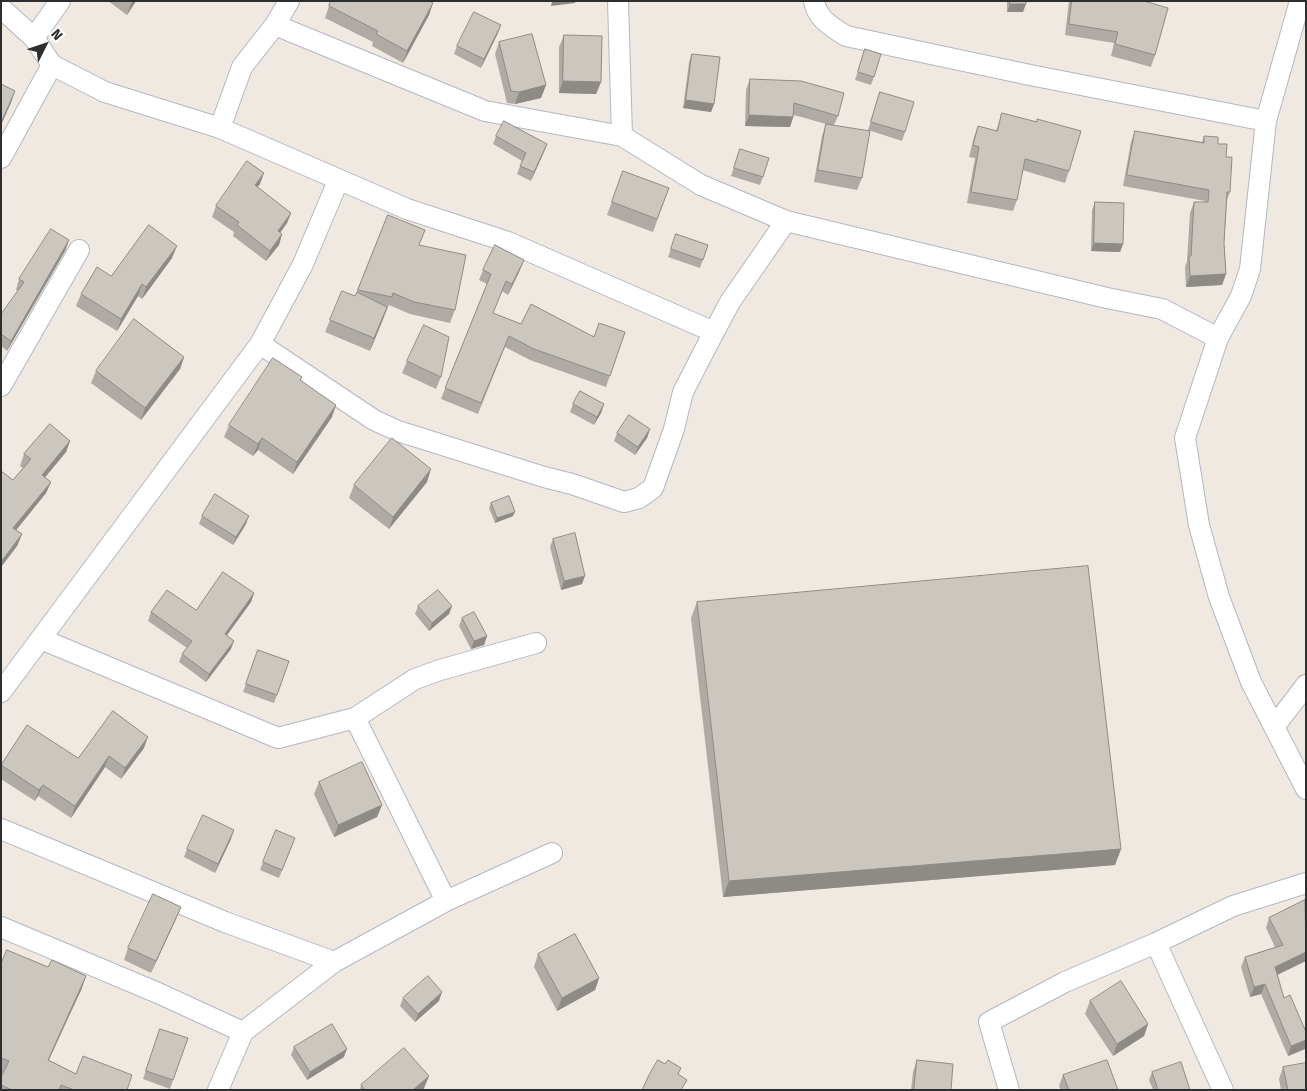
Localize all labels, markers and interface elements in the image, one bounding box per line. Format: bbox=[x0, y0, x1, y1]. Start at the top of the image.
north arrow bbox=[20, 20, 70, 70]
text: N bbox=[47, 26, 66, 44]

